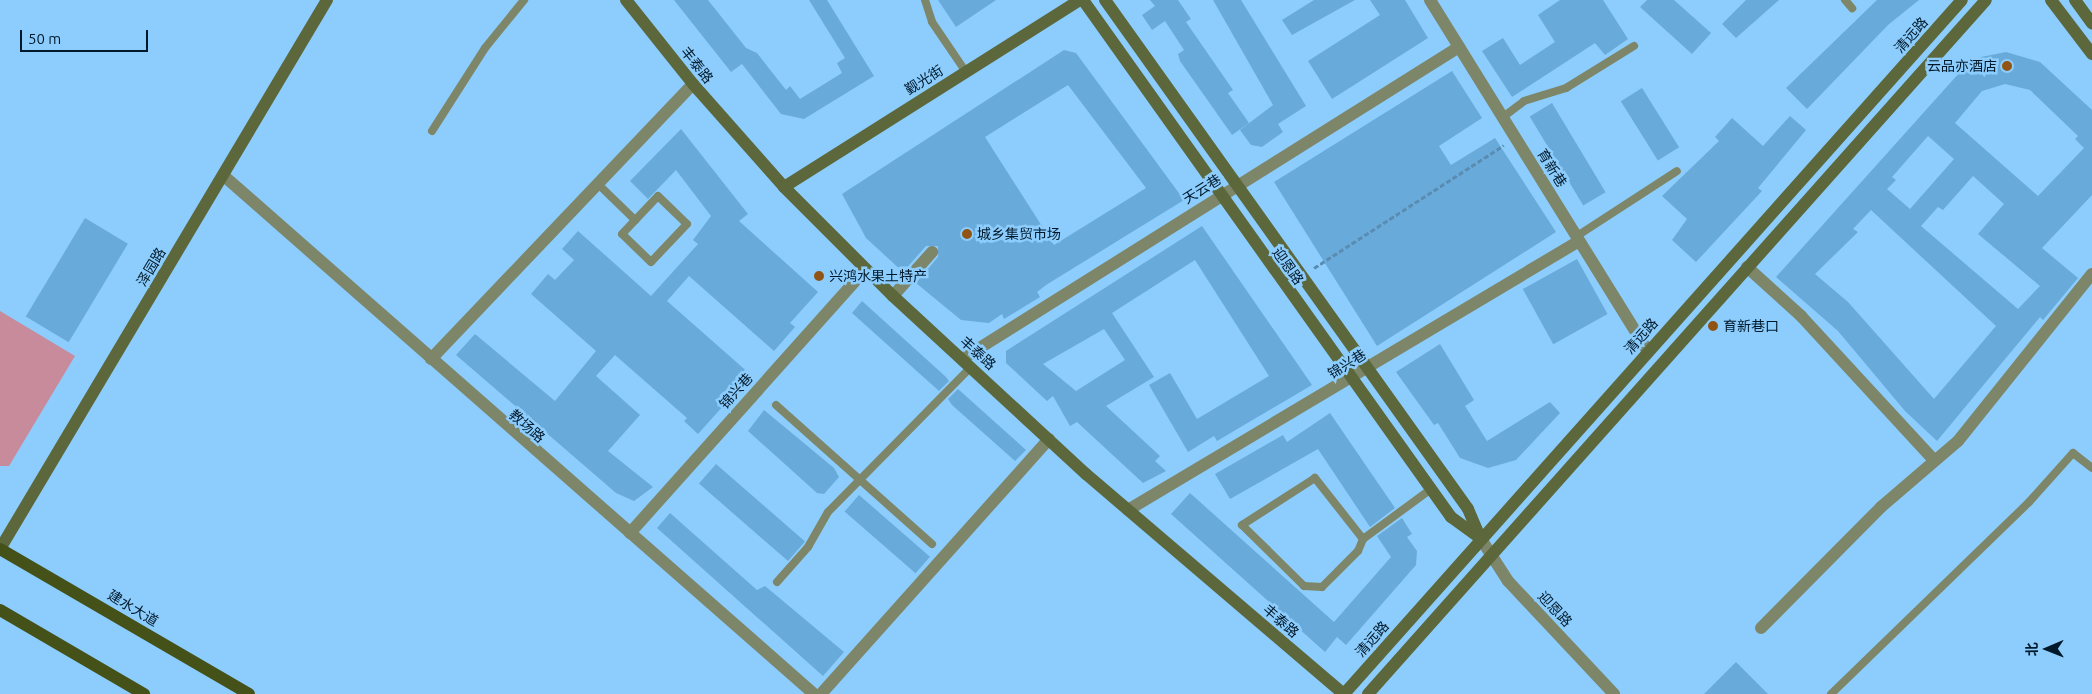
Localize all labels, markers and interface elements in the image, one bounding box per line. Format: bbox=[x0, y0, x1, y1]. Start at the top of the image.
street label: 清远路 bbox=[1891, 14, 1931, 56]
scale bar bbox=[22, 20, 150, 52]
text: 50 m bbox=[28, 30, 61, 47]
street label: 丰泰路 bbox=[677, 43, 717, 87]
place label: 云品亦酒店 bbox=[1927, 58, 1997, 74]
marker: 云品亦酒店 bbox=[2001, 60, 2013, 72]
street label: 觐光街 bbox=[902, 62, 946, 98]
street label: 育新巷 bbox=[1534, 146, 1570, 190]
street label: 天云巷 bbox=[1180, 171, 1224, 207]
place label: 城乡集贸市场 bbox=[977, 226, 1061, 242]
marker: 城乡集贸市场 bbox=[961, 228, 973, 240]
street label: 迎恩路 bbox=[1269, 244, 1307, 288]
street label: 泽园路 bbox=[133, 245, 169, 289]
place label: 兴鸿水果土特产 bbox=[829, 268, 927, 284]
marker: 兴鸿水果土特产 bbox=[813, 270, 825, 282]
street label: 清远路 bbox=[1621, 315, 1661, 357]
place label: 育新巷口 bbox=[1723, 318, 1779, 334]
marker: 育新巷口 bbox=[1707, 320, 1719, 332]
street label: 丰泰路 bbox=[957, 333, 999, 373]
street label: 锦兴巷 bbox=[1325, 346, 1369, 382]
street label: 锦兴巷 bbox=[716, 370, 756, 412]
street label: 教场路 bbox=[506, 406, 548, 446]
street label: 建水大道 bbox=[105, 586, 161, 630]
street label: 迎恩路 bbox=[1535, 588, 1575, 630]
street label: 丰泰路 bbox=[1260, 601, 1302, 641]
street label: 清远路 bbox=[1352, 618, 1392, 660]
north arrow bbox=[2022, 624, 2072, 674]
text: 北 bbox=[2024, 642, 2040, 656]

